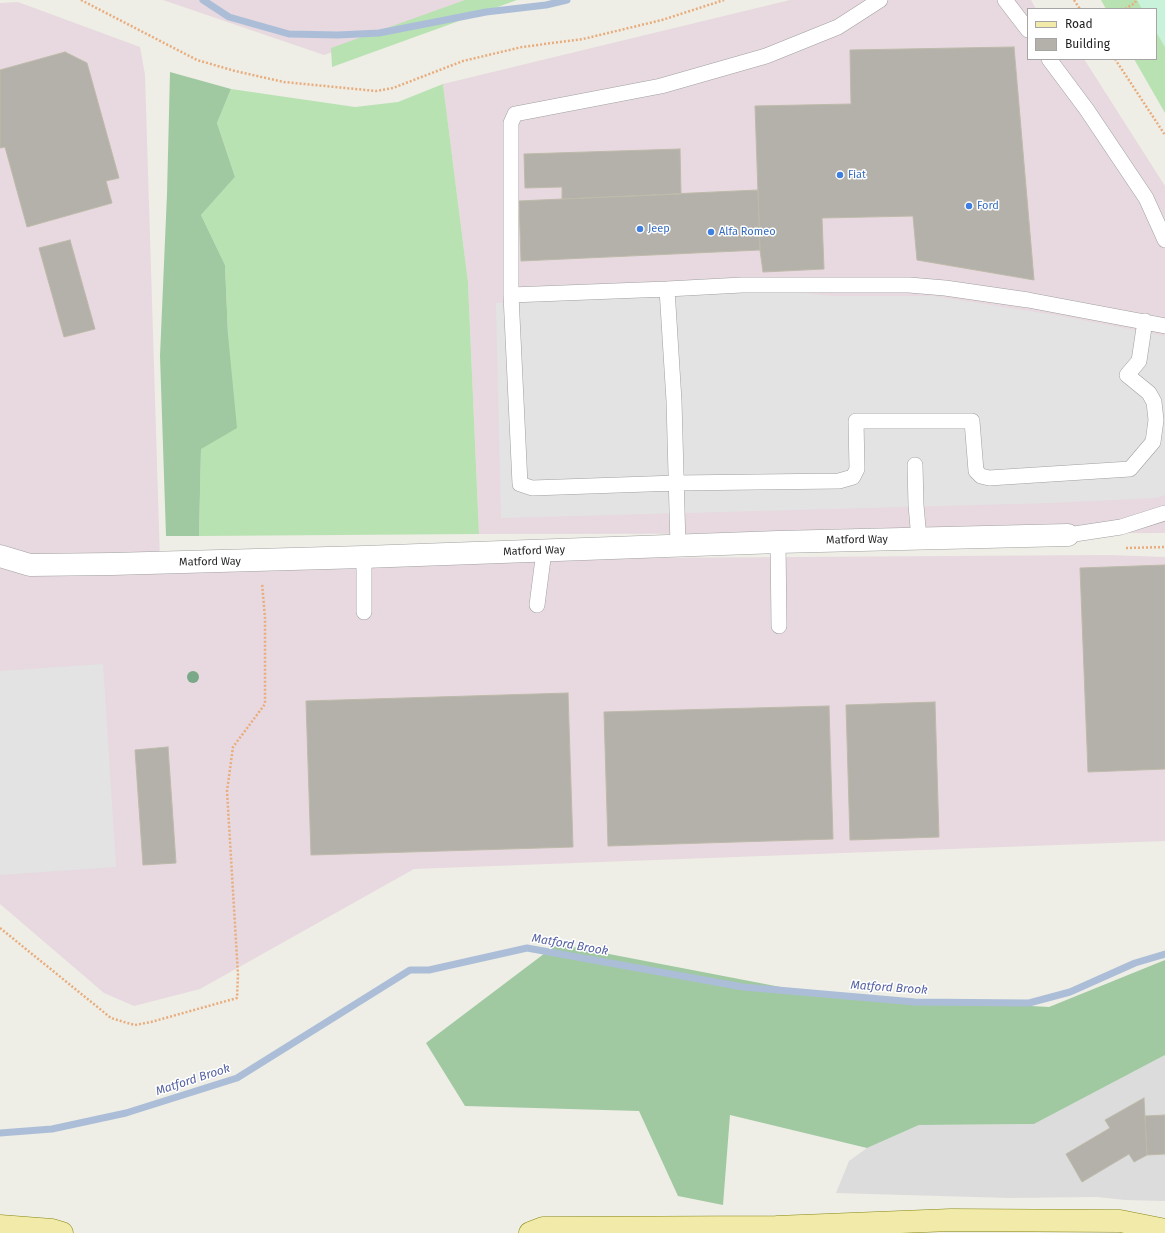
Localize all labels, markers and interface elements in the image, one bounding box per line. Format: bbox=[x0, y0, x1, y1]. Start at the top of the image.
legend bbox=[1027, 8, 1157, 60]
text: Road bbox=[1065, 17, 1093, 31]
text: Building bbox=[1065, 37, 1110, 51]
place label: Fiat bbox=[848, 168, 866, 182]
marker: Fiat bbox=[835, 170, 845, 180]
place label: Ford bbox=[977, 199, 999, 213]
marker: Ford bbox=[964, 201, 974, 211]
place label: Jeep bbox=[648, 222, 670, 236]
marker: Jeep bbox=[635, 224, 645, 234]
place label: Alfa Romeo bbox=[719, 225, 776, 239]
marker: Alfa Romeo bbox=[706, 227, 716, 237]
street label: Matford Way bbox=[826, 533, 888, 547]
street label: Matford Way bbox=[503, 543, 565, 559]
street label: Matford Way bbox=[179, 555, 241, 569]
water label: Matford Brook bbox=[531, 931, 609, 959]
water label: Matford Brook bbox=[850, 978, 928, 998]
water label: Matford Brook bbox=[154, 1061, 232, 1099]

